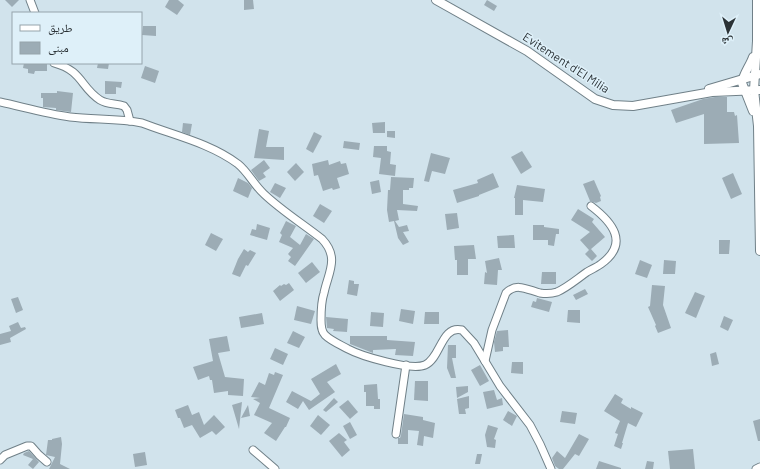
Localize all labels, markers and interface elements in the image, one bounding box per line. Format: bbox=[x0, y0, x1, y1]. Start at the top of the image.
legend bbox=[12, 12, 142, 64]
north arrow bbox=[708, 12, 748, 52]
text: طريق bbox=[48, 20, 73, 35]
street label: Evitement d'El Milia bbox=[521, 29, 612, 95]
text: ش bbox=[721, 34, 734, 49]
text: مبنى bbox=[48, 40, 69, 55]

